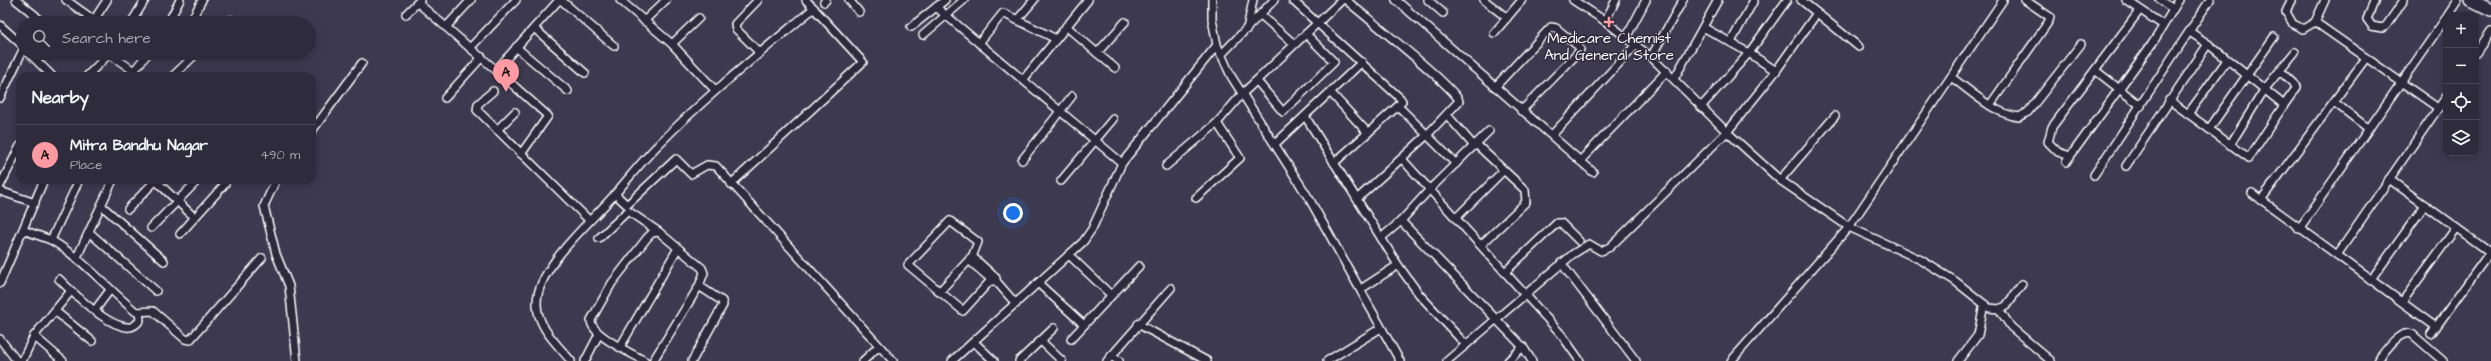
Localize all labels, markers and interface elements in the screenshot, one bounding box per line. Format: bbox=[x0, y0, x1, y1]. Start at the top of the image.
map controls bbox=[2443, 12, 2479, 156]
button: + bbox=[2443, 12, 2479, 48]
search box bbox=[16, 16, 316, 60]
marker: Medicare Chemist And General Store bbox=[1603, 16, 1615, 28]
icon: search bbox=[30, 27, 52, 49]
text: Search here bbox=[62, 28, 151, 49]
place label: Medicare Chemist And General Store bbox=[1544, 28, 1674, 66]
button: − bbox=[2443, 48, 2479, 84]
pin: A bbox=[493, 59, 519, 92]
button: locate bbox=[2443, 84, 2479, 120]
text: Nearby bbox=[32, 86, 89, 110]
button: layers bbox=[2443, 120, 2479, 156]
text: Mitra Bandhu Nagar bbox=[70, 135, 208, 156]
text: A bbox=[41, 146, 49, 164]
text: 490 m bbox=[260, 146, 300, 164]
text: Place bbox=[70, 156, 102, 174]
your location bbox=[1003, 203, 1023, 223]

